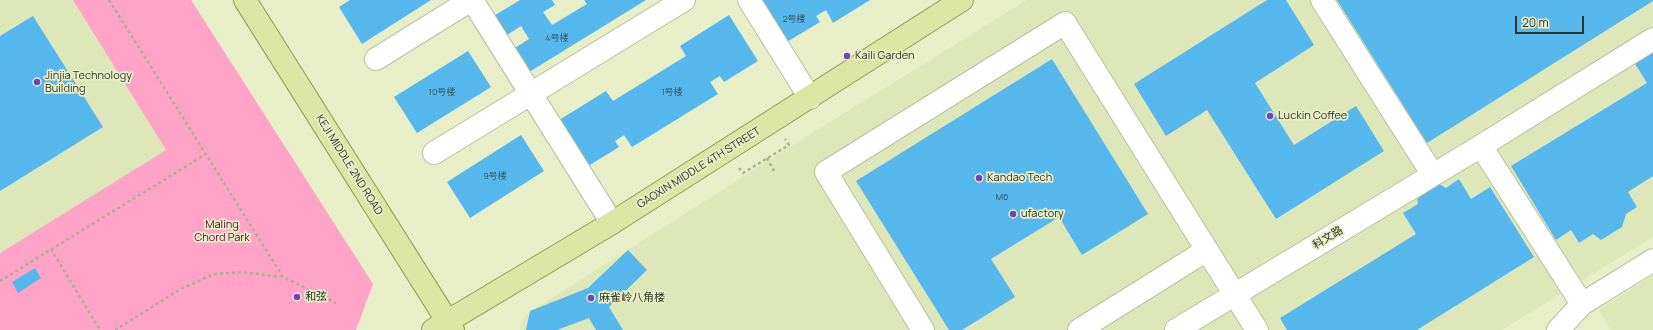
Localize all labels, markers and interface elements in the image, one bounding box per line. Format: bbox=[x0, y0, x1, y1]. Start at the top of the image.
scale bar bbox=[1517, 8, 1586, 34]
house number: 2号楼 bbox=[782, 14, 806, 24]
text: 20 m bbox=[1522, 14, 1549, 31]
house number: 4号楼 bbox=[545, 33, 569, 43]
place label: Kaili Garden bbox=[855, 49, 915, 63]
marker: Kaili Garden bbox=[842, 51, 852, 61]
place label: Jinjia Technology Building bbox=[45, 69, 132, 95]
marker: Jinjia Technology Building bbox=[32, 77, 42, 87]
house number: 10号楼 bbox=[429, 87, 455, 97]
house number: 1号楼 bbox=[661, 87, 683, 97]
place label: Luckin Coffee bbox=[1278, 109, 1347, 123]
marker: Luckin Coffee bbox=[1265, 111, 1275, 121]
street label: KEJI MIDDLE 2ND ROAD bbox=[313, 112, 385, 218]
street label: GAOXIN MIDDLE 4TH STREET bbox=[635, 125, 763, 211]
house number: 9号楼 bbox=[483, 171, 507, 181]
place label: Kandao Tech bbox=[987, 171, 1052, 185]
marker: Kandao Tech bbox=[974, 173, 984, 183]
house number: M6 bbox=[995, 192, 1009, 202]
place label: ufactory bbox=[1021, 207, 1064, 221]
marker: ufactory bbox=[1008, 209, 1018, 219]
park label: Maling Chord Park bbox=[194, 218, 250, 244]
street label: 科文路 bbox=[1310, 224, 1346, 252]
place label: 和弦 bbox=[305, 290, 327, 304]
place label: 麻雀岭八角楼 bbox=[599, 291, 665, 305]
marker: 和弦 bbox=[292, 292, 302, 302]
marker: 麻雀岭八角楼 bbox=[586, 293, 596, 303]

